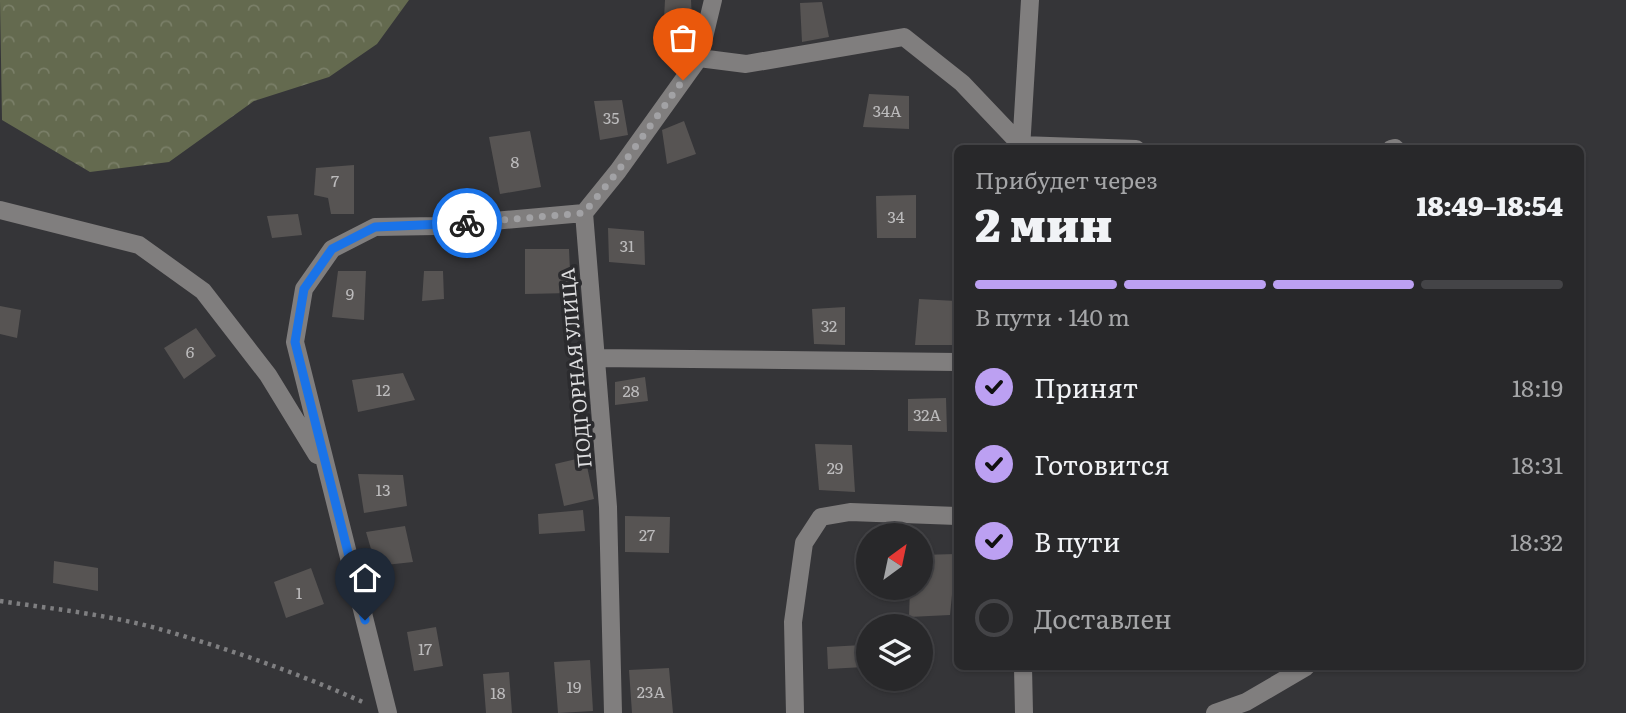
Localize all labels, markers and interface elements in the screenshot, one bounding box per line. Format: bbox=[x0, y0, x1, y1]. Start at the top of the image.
pin bbox=[653, 8, 713, 80]
icon: bag bbox=[664, 19, 702, 57]
house number: 34А bbox=[872, 98, 902, 122]
house number: 35 bbox=[603, 105, 619, 129]
house number: 8 bbox=[511, 149, 520, 173]
text: Прибудет через bbox=[975, 162, 1158, 196]
house number: 7 bbox=[331, 168, 339, 192]
text: 18:49–18:54 bbox=[1417, 185, 1563, 224]
courier bbox=[432, 188, 502, 258]
text: 2 мин bbox=[975, 188, 1113, 256]
icon: bike bbox=[448, 204, 486, 242]
house number: 34 bbox=[887, 204, 905, 228]
house number: 31 bbox=[619, 233, 635, 257]
street label: ПОДГОРНАЯ УЛИЦА bbox=[552, 267, 598, 469]
house number: 9 bbox=[346, 281, 354, 305]
text: В пути · 140 m bbox=[975, 299, 1130, 333]
house number: 32 bbox=[821, 313, 837, 337]
house number: 6 bbox=[186, 339, 195, 363]
text: Принят bbox=[1034, 367, 1138, 406]
icon: check bbox=[975, 368, 1013, 406]
text: 18:19 bbox=[1512, 370, 1563, 404]
house number: 12 bbox=[376, 377, 390, 401]
house number: 28 bbox=[623, 378, 640, 402]
house number: 32А bbox=[913, 402, 941, 426]
text: Готовится bbox=[1034, 444, 1170, 483]
icon: check bbox=[975, 445, 1013, 483]
text: 18:31 bbox=[1512, 447, 1563, 481]
house number: 29 bbox=[827, 455, 843, 479]
house number: 13 bbox=[375, 477, 391, 501]
text: В пути bbox=[1034, 521, 1121, 560]
house number: 27 bbox=[639, 522, 655, 546]
icon: check bbox=[975, 522, 1013, 560]
north arrow bbox=[856, 523, 933, 600]
map controls bbox=[856, 523, 933, 691]
text: 18:32 bbox=[1510, 524, 1563, 558]
pin bbox=[335, 548, 395, 620]
icon: home bbox=[346, 559, 384, 597]
house number: 1 bbox=[296, 580, 303, 604]
text: Доставлен bbox=[1034, 598, 1172, 637]
button: layers bbox=[856, 614, 933, 691]
house number: 17 bbox=[418, 636, 432, 660]
house number: 19 bbox=[567, 674, 581, 698]
house number: 23А bbox=[637, 679, 666, 703]
house number: 18 bbox=[490, 680, 506, 704]

